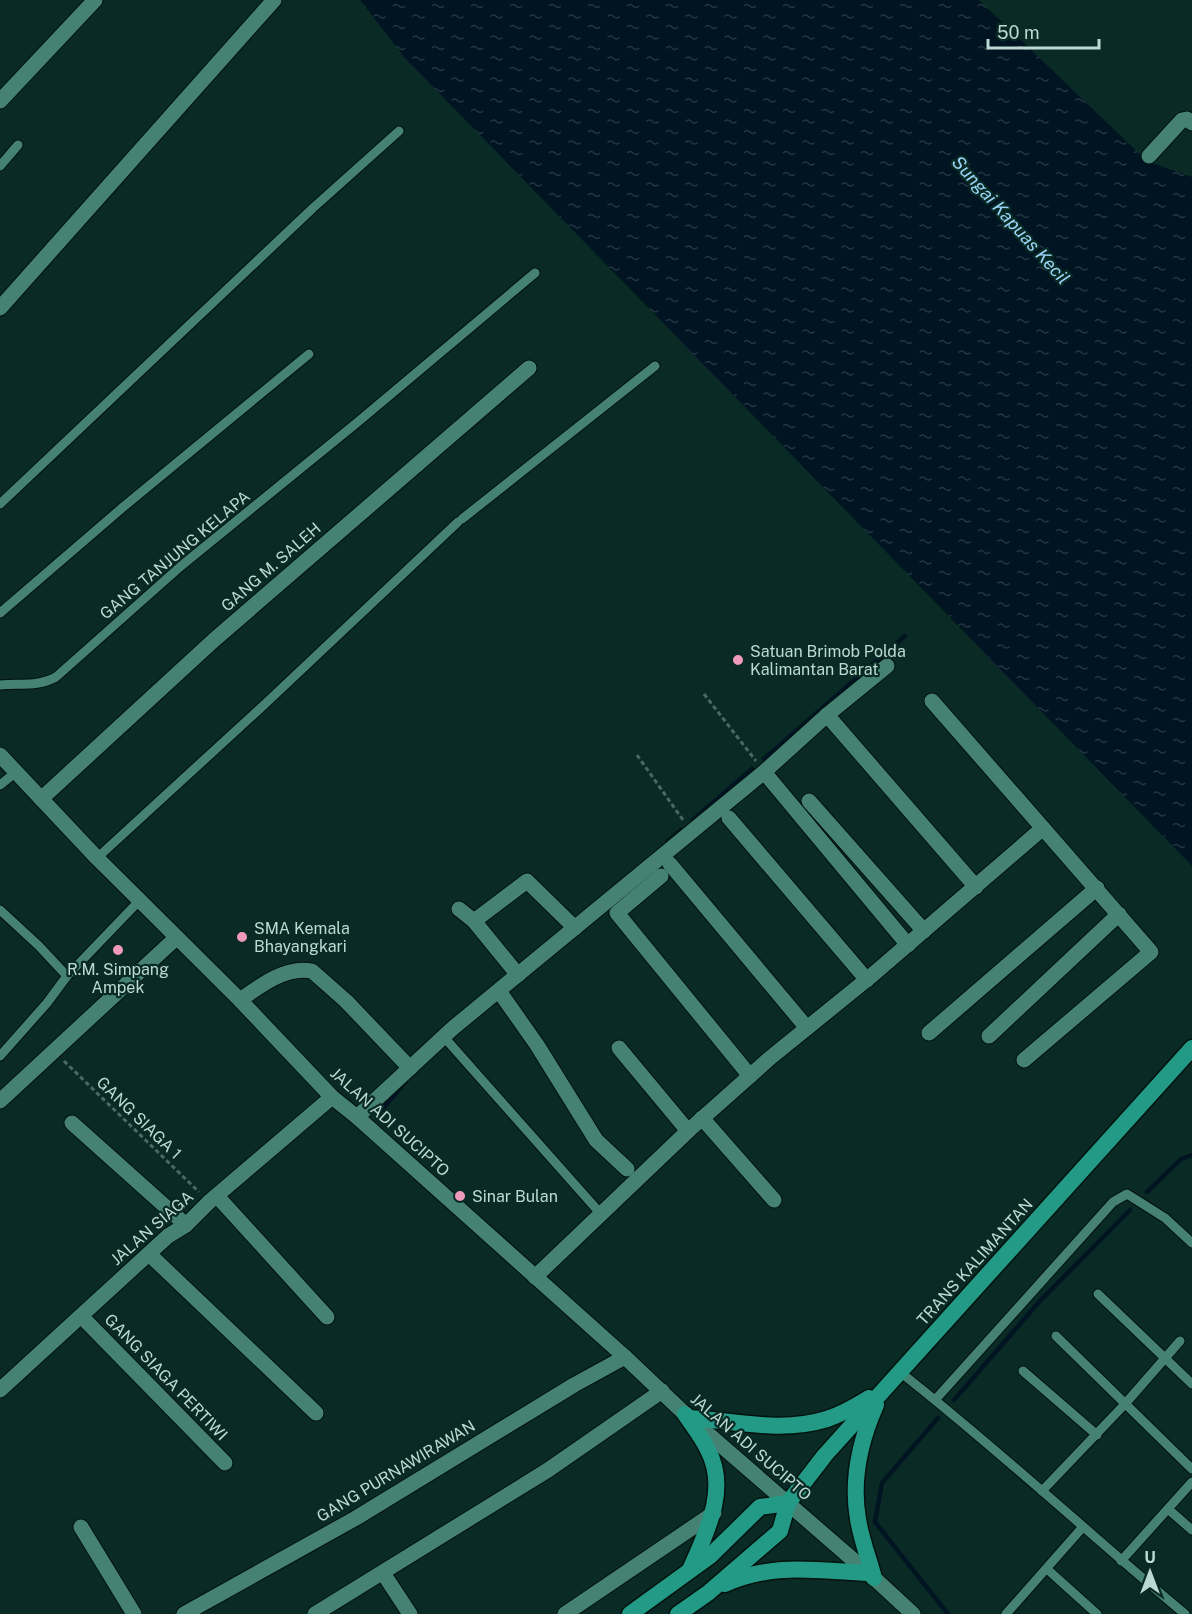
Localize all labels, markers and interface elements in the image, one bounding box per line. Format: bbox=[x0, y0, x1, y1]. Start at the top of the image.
scale bar bbox=[988, 12, 1099, 50]
text: 50 m bbox=[997, 22, 1040, 43]
water label: Sungai Kapuas Kecil bbox=[948, 151, 1074, 289]
street label: GANG TANJUNG KELAPA bbox=[96, 487, 254, 623]
street label: GANG M. SALEH bbox=[217, 519, 325, 615]
place label: Satuan Brimob Polda Kalimantan Barat bbox=[750, 642, 906, 679]
marker: Satuan Brimob Polda Kalimantan Barat bbox=[731, 653, 745, 667]
place label: SMA Kemala Bhayangkari bbox=[254, 919, 350, 956]
marker: SMA Kemala Bhayangkari bbox=[235, 930, 249, 944]
marker: R.M. Simpang Ampek bbox=[111, 943, 125, 957]
place label: R.M. Simpang Ampek bbox=[67, 960, 169, 997]
street label: JALAN ADI SUCIPTO bbox=[327, 1064, 453, 1180]
street label: GANG SIAGA 1 bbox=[93, 1073, 185, 1163]
street label: JALAN SIAGA bbox=[107, 1187, 197, 1269]
place label: Sinar Bulan bbox=[472, 1187, 558, 1206]
marker: Sinar Bulan bbox=[453, 1189, 467, 1203]
street label: TRANS KALIMANTAN bbox=[913, 1195, 1037, 1329]
street label: GANG SIAGA PERTIWI bbox=[101, 1310, 231, 1444]
street label: JALAN ADI SUCIPTO bbox=[687, 1389, 815, 1505]
street label: GANG PURNAWIRAWAN bbox=[313, 1416, 479, 1526]
north arrow bbox=[1120, 1542, 1180, 1602]
text: U bbox=[1144, 1548, 1156, 1567]

